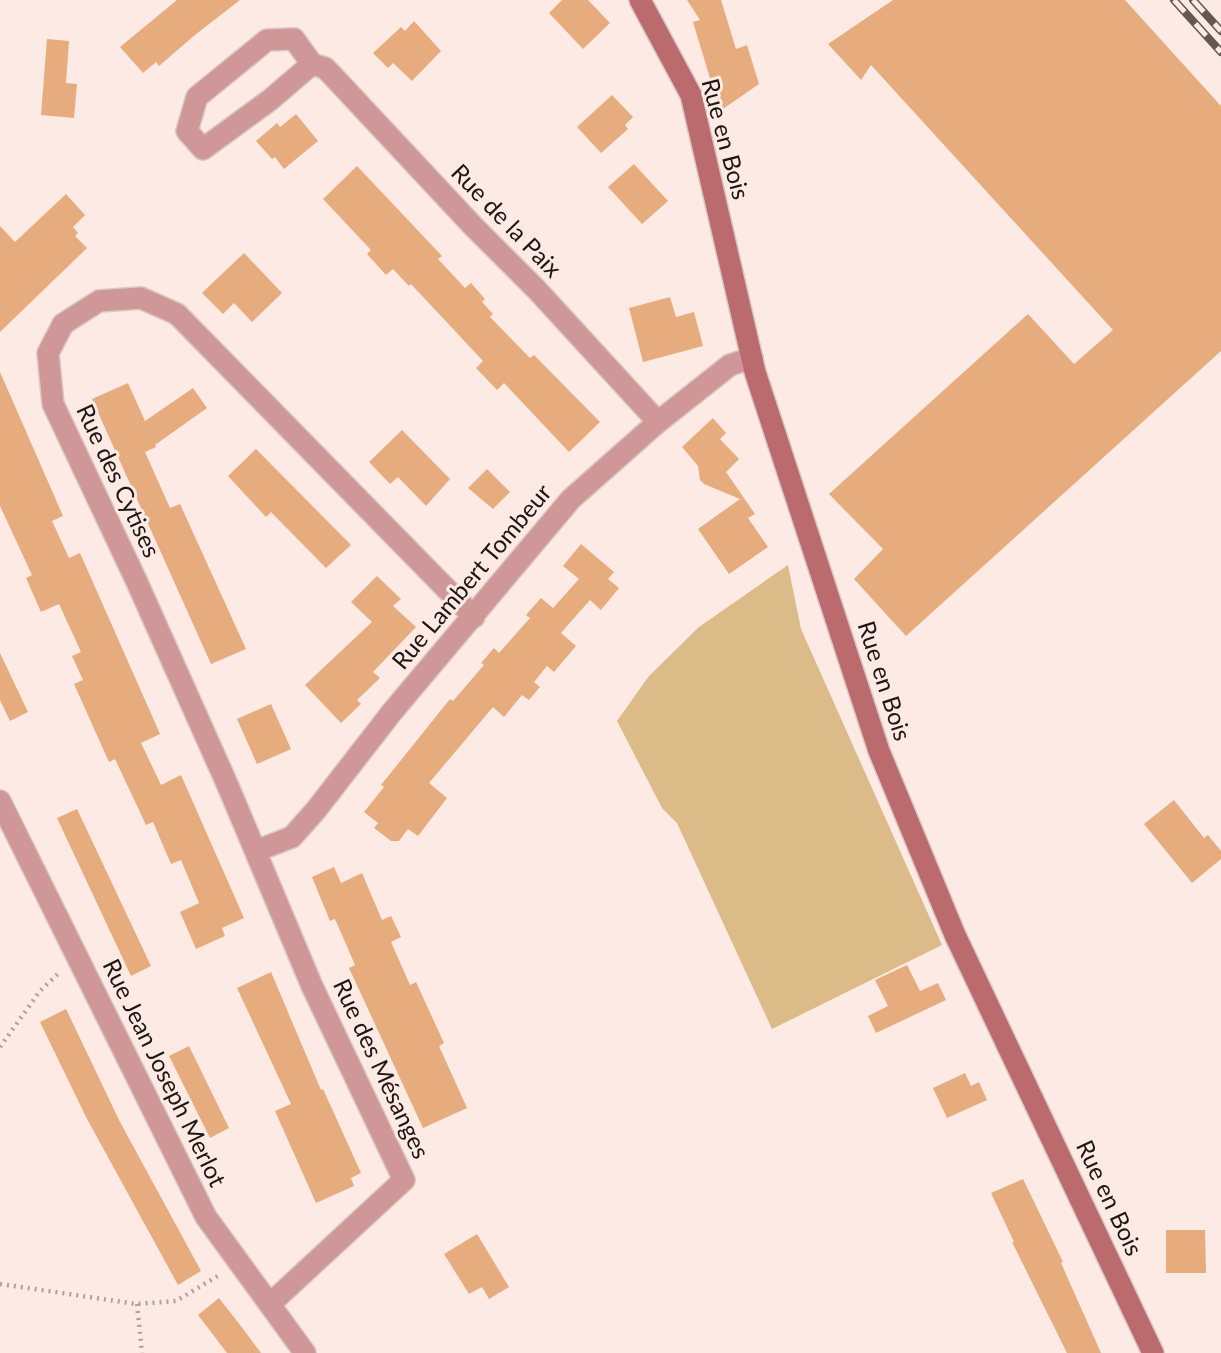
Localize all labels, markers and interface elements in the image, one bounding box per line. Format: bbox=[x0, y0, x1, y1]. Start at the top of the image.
street label: Rue en Bois bbox=[696, 75, 757, 202]
street label: Rue de la Paix bbox=[446, 157, 568, 283]
street label: Rue des Cytises bbox=[71, 399, 168, 562]
street label: Rue Lambert Tombeur bbox=[385, 477, 557, 674]
street label: Rue en Bois bbox=[852, 617, 918, 744]
street label: Rue Jean Joseph Merlot bbox=[98, 954, 233, 1191]
street label: Rue des Mésanges bbox=[328, 974, 437, 1163]
street label: Rue en Bois bbox=[1071, 1135, 1150, 1260]

